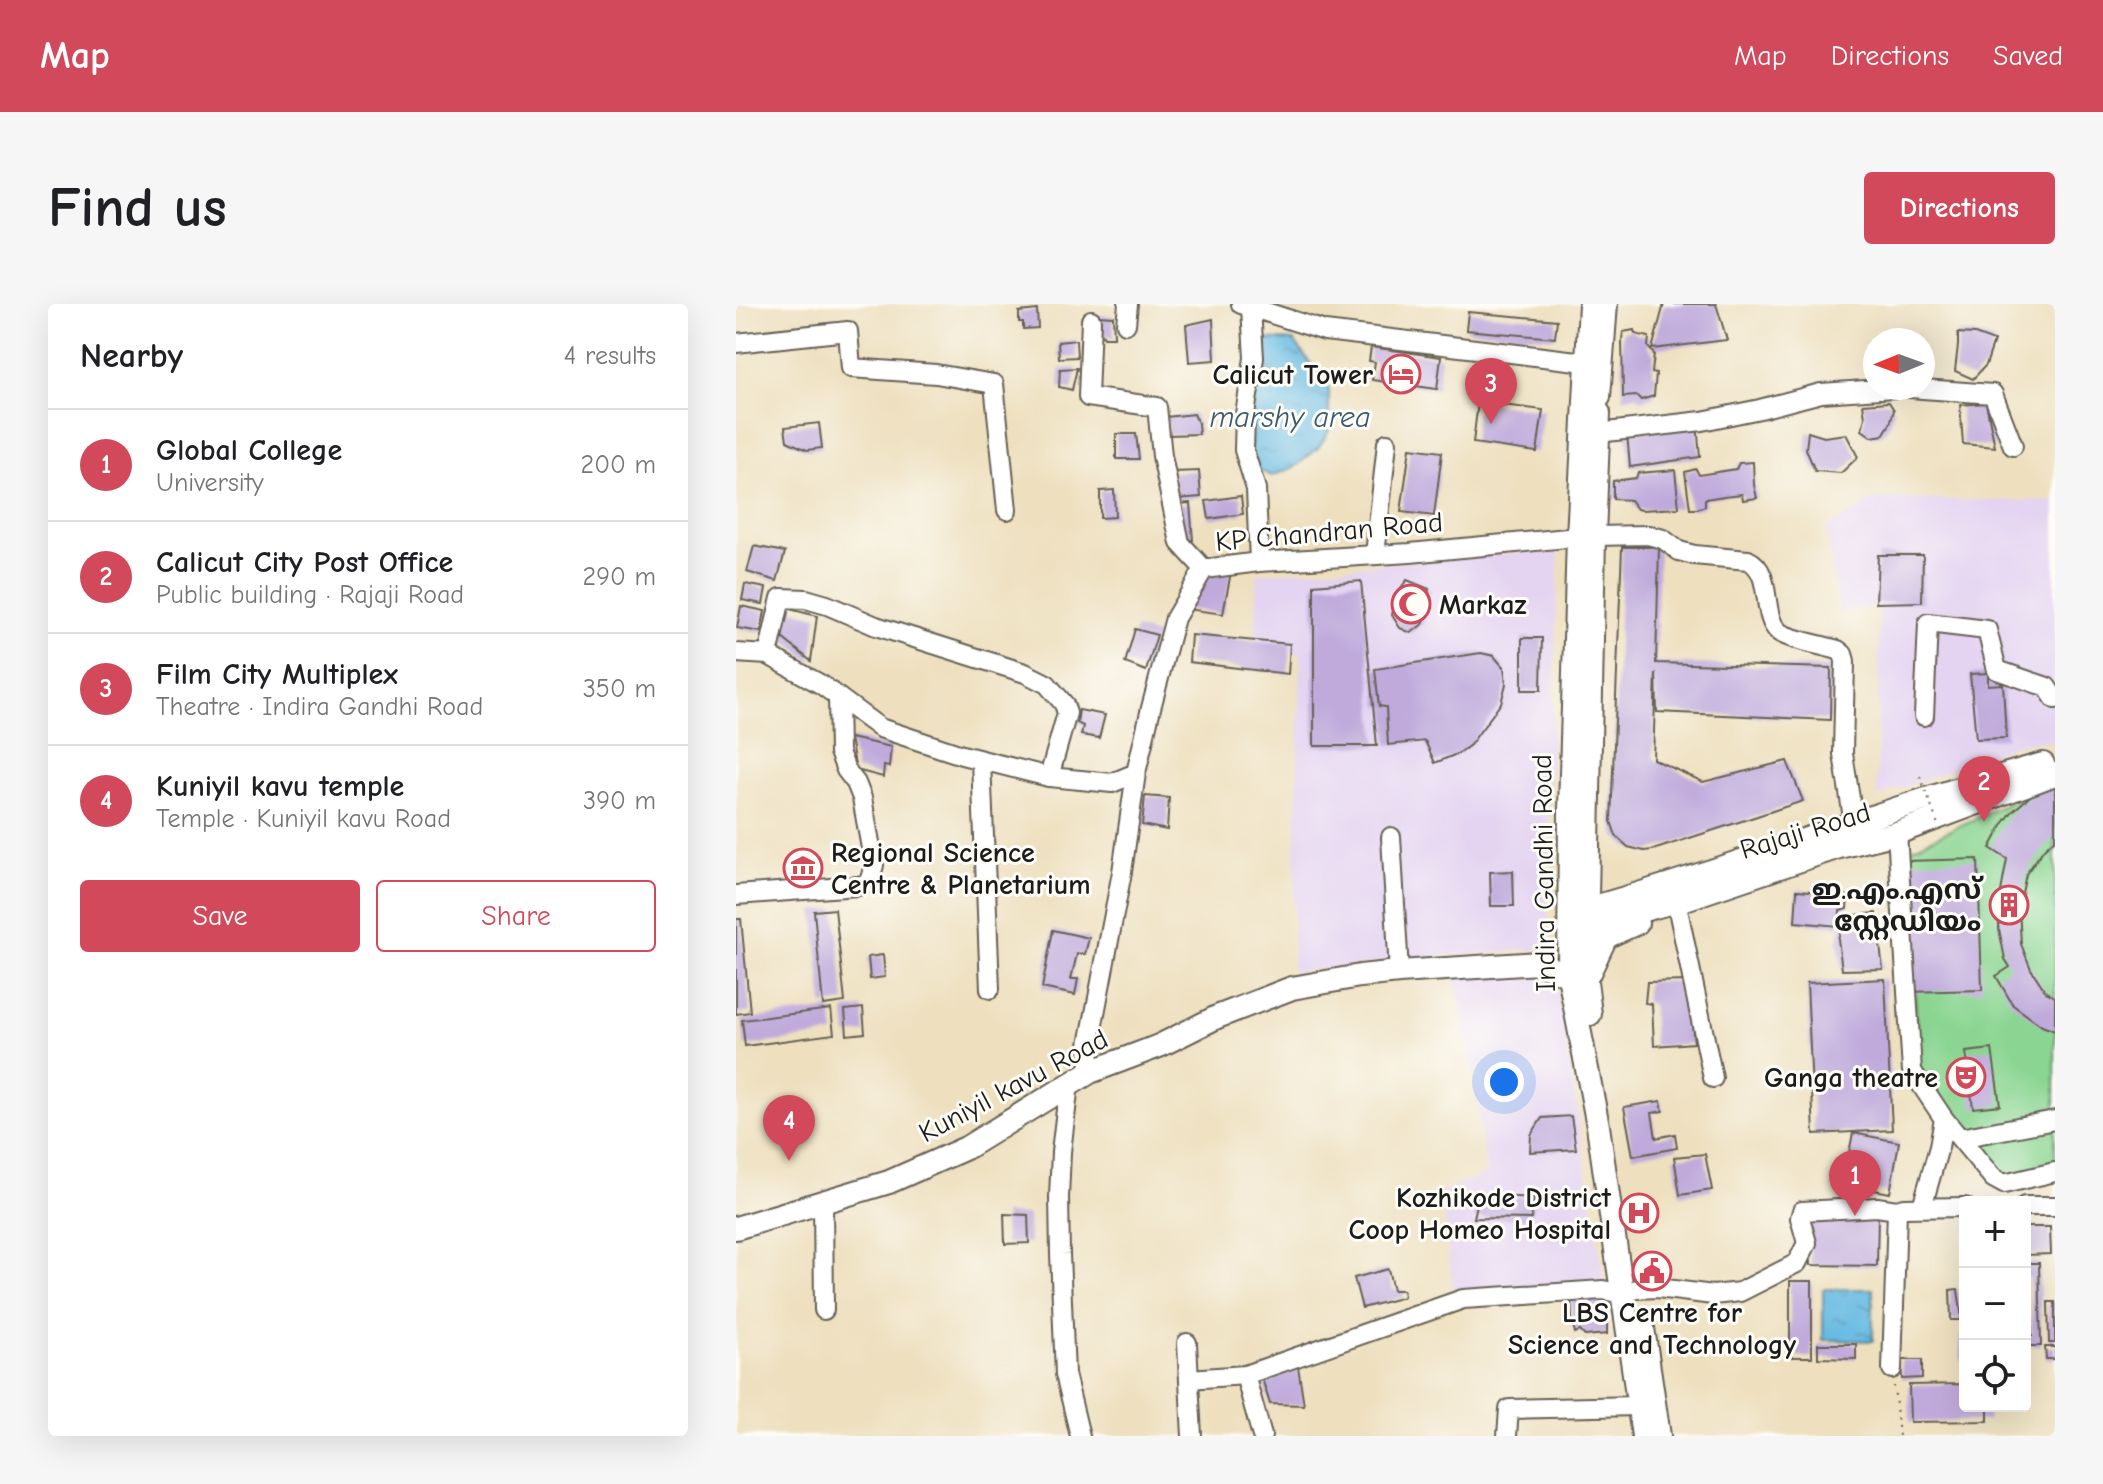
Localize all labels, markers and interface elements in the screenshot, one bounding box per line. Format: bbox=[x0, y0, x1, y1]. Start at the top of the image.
text: Map bbox=[40, 34, 110, 78]
text: Map bbox=[1734, 40, 1787, 72]
text: Directions bbox=[1831, 40, 1949, 72]
text: Saved bbox=[1993, 40, 2063, 72]
button: Directions bbox=[1864, 172, 2055, 244]
text: Find us bbox=[48, 176, 227, 240]
north arrow bbox=[1863, 328, 1935, 400]
text: Nearby bbox=[80, 336, 183, 376]
text: 4 results bbox=[564, 341, 656, 371]
hotel icon: Calicut Tower bbox=[1380, 353, 1422, 395]
pin: 3 bbox=[1465, 358, 1517, 424]
place label: Calicut Tower bbox=[1212, 359, 1374, 391]
water label: marshy area bbox=[1209, 400, 1371, 435]
text: Global College bbox=[156, 433, 342, 468]
text: 1 bbox=[101, 450, 111, 480]
text: 200 m bbox=[581, 450, 656, 480]
text: University bbox=[156, 468, 264, 498]
street label: KP Chandran Road bbox=[1214, 506, 1444, 558]
text: Calicut City Post Office bbox=[156, 545, 453, 580]
text: 2 bbox=[100, 562, 112, 592]
text: 290 m bbox=[583, 562, 656, 592]
text: Public building · Rajaji Road bbox=[156, 580, 464, 610]
mosque icon: Markaz bbox=[1390, 583, 1432, 625]
place label: Markaz bbox=[1439, 589, 1527, 621]
text: Film City Multiplex bbox=[156, 657, 398, 692]
text: 3 bbox=[100, 674, 112, 704]
text: 350 m bbox=[583, 674, 656, 704]
text: Theatre · Indira Gandhi Road bbox=[156, 692, 483, 722]
street label: Indira Gandhi Road bbox=[1526, 754, 1562, 992]
pin: 2 bbox=[1958, 756, 2010, 822]
text: Kuniyil kavu temple bbox=[156, 769, 404, 804]
text: 4 bbox=[100, 786, 112, 816]
text: 390 m bbox=[583, 786, 656, 816]
street label: Rajaji Road bbox=[1736, 796, 1874, 866]
text: Temple · Kuniyil kavu Road bbox=[156, 804, 451, 834]
place label: Regional Science Centre & Planetarium bbox=[831, 837, 1090, 901]
museum icon: Regional Science Centre & Planetarium bbox=[782, 847, 824, 889]
place label: ഇ.എം.എസ് സ്റ്റേഡിയം bbox=[1812, 874, 1984, 941]
button: Save bbox=[80, 880, 360, 952]
button: Share bbox=[376, 880, 656, 952]
building icon: ഇ.എം.എസ് സ്റ്റേഡിയം bbox=[1988, 884, 2030, 926]
street label: Kuniyil kavu Road bbox=[914, 1023, 1113, 1149]
theatre icon: Ganga theatre bbox=[1945, 1056, 1987, 1098]
your location bbox=[1484, 1062, 1524, 1102]
place label: Ganga theatre bbox=[1764, 1062, 1938, 1094]
pin: 4 bbox=[763, 1095, 815, 1161]
pin: 1 bbox=[1829, 1150, 1881, 1216]
place label: Kozhikode District Coop Homeo Hospital bbox=[1349, 1182, 1612, 1246]
hospital icon: Kozhikode District Coop Homeo Hospital bbox=[1618, 1192, 1660, 1234]
map controls bbox=[1959, 1196, 2031, 1412]
button: + bbox=[1959, 1196, 2031, 1268]
public building icon: LBS Centre for Science and Technology bbox=[1631, 1250, 1673, 1292]
button: − bbox=[1959, 1268, 2031, 1340]
place label: LBS Centre for Science and Technology bbox=[1508, 1297, 1796, 1361]
button: locate bbox=[1959, 1340, 2031, 1412]

